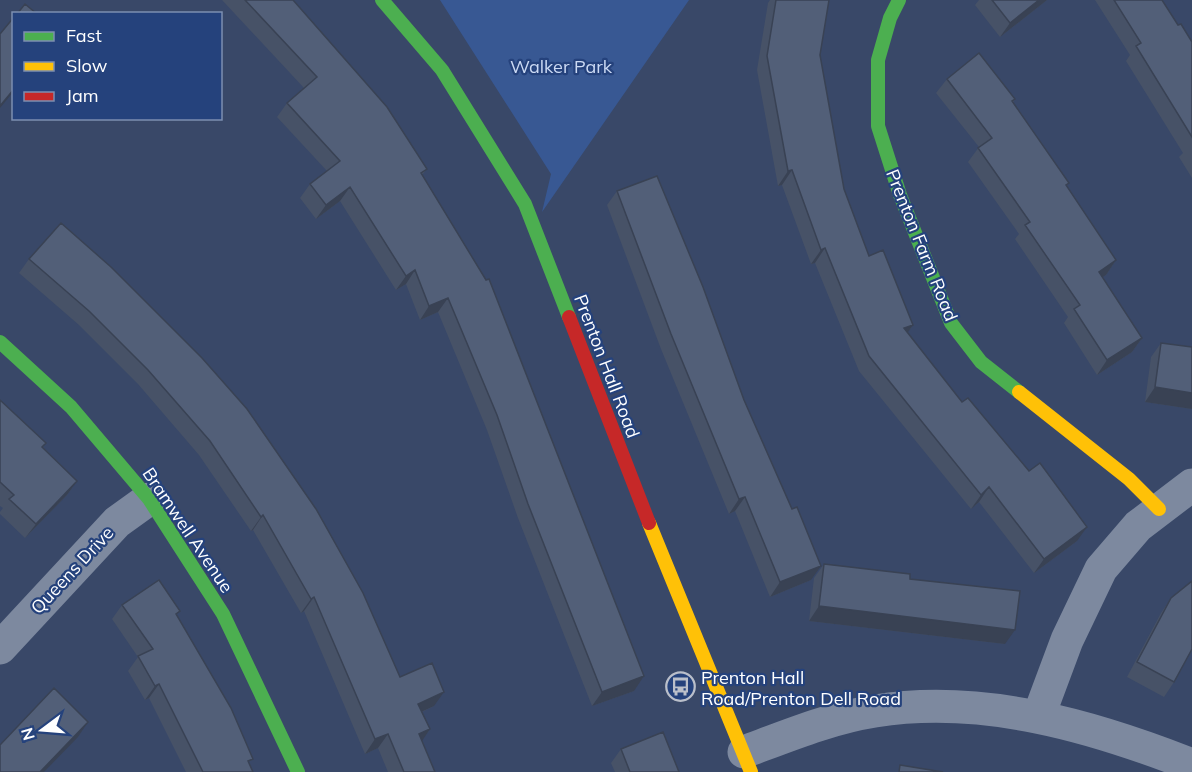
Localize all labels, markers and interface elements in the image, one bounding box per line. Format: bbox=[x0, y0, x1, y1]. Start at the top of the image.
legend bbox=[12, 12, 222, 120]
text: Fast bbox=[66, 24, 102, 47]
text: Slow bbox=[66, 54, 108, 77]
park label: Walker Park bbox=[510, 55, 613, 78]
text: Jam bbox=[66, 84, 99, 107]
street label: Prenton Farm Road bbox=[881, 166, 963, 324]
street label: Prenton Hall Road bbox=[569, 291, 645, 441]
street label: Bramwell Avenue bbox=[138, 463, 238, 597]
street label: Queens Drive bbox=[26, 521, 118, 619]
place label: Prenton Hall Road/Prenton Dell Road bbox=[701, 666, 901, 710]
bus stop icon: Prenton Hall Road/Prenton Dell Road bbox=[664, 671, 696, 703]
north arrow bbox=[12, 700, 72, 760]
text: N bbox=[16, 726, 39, 743]

